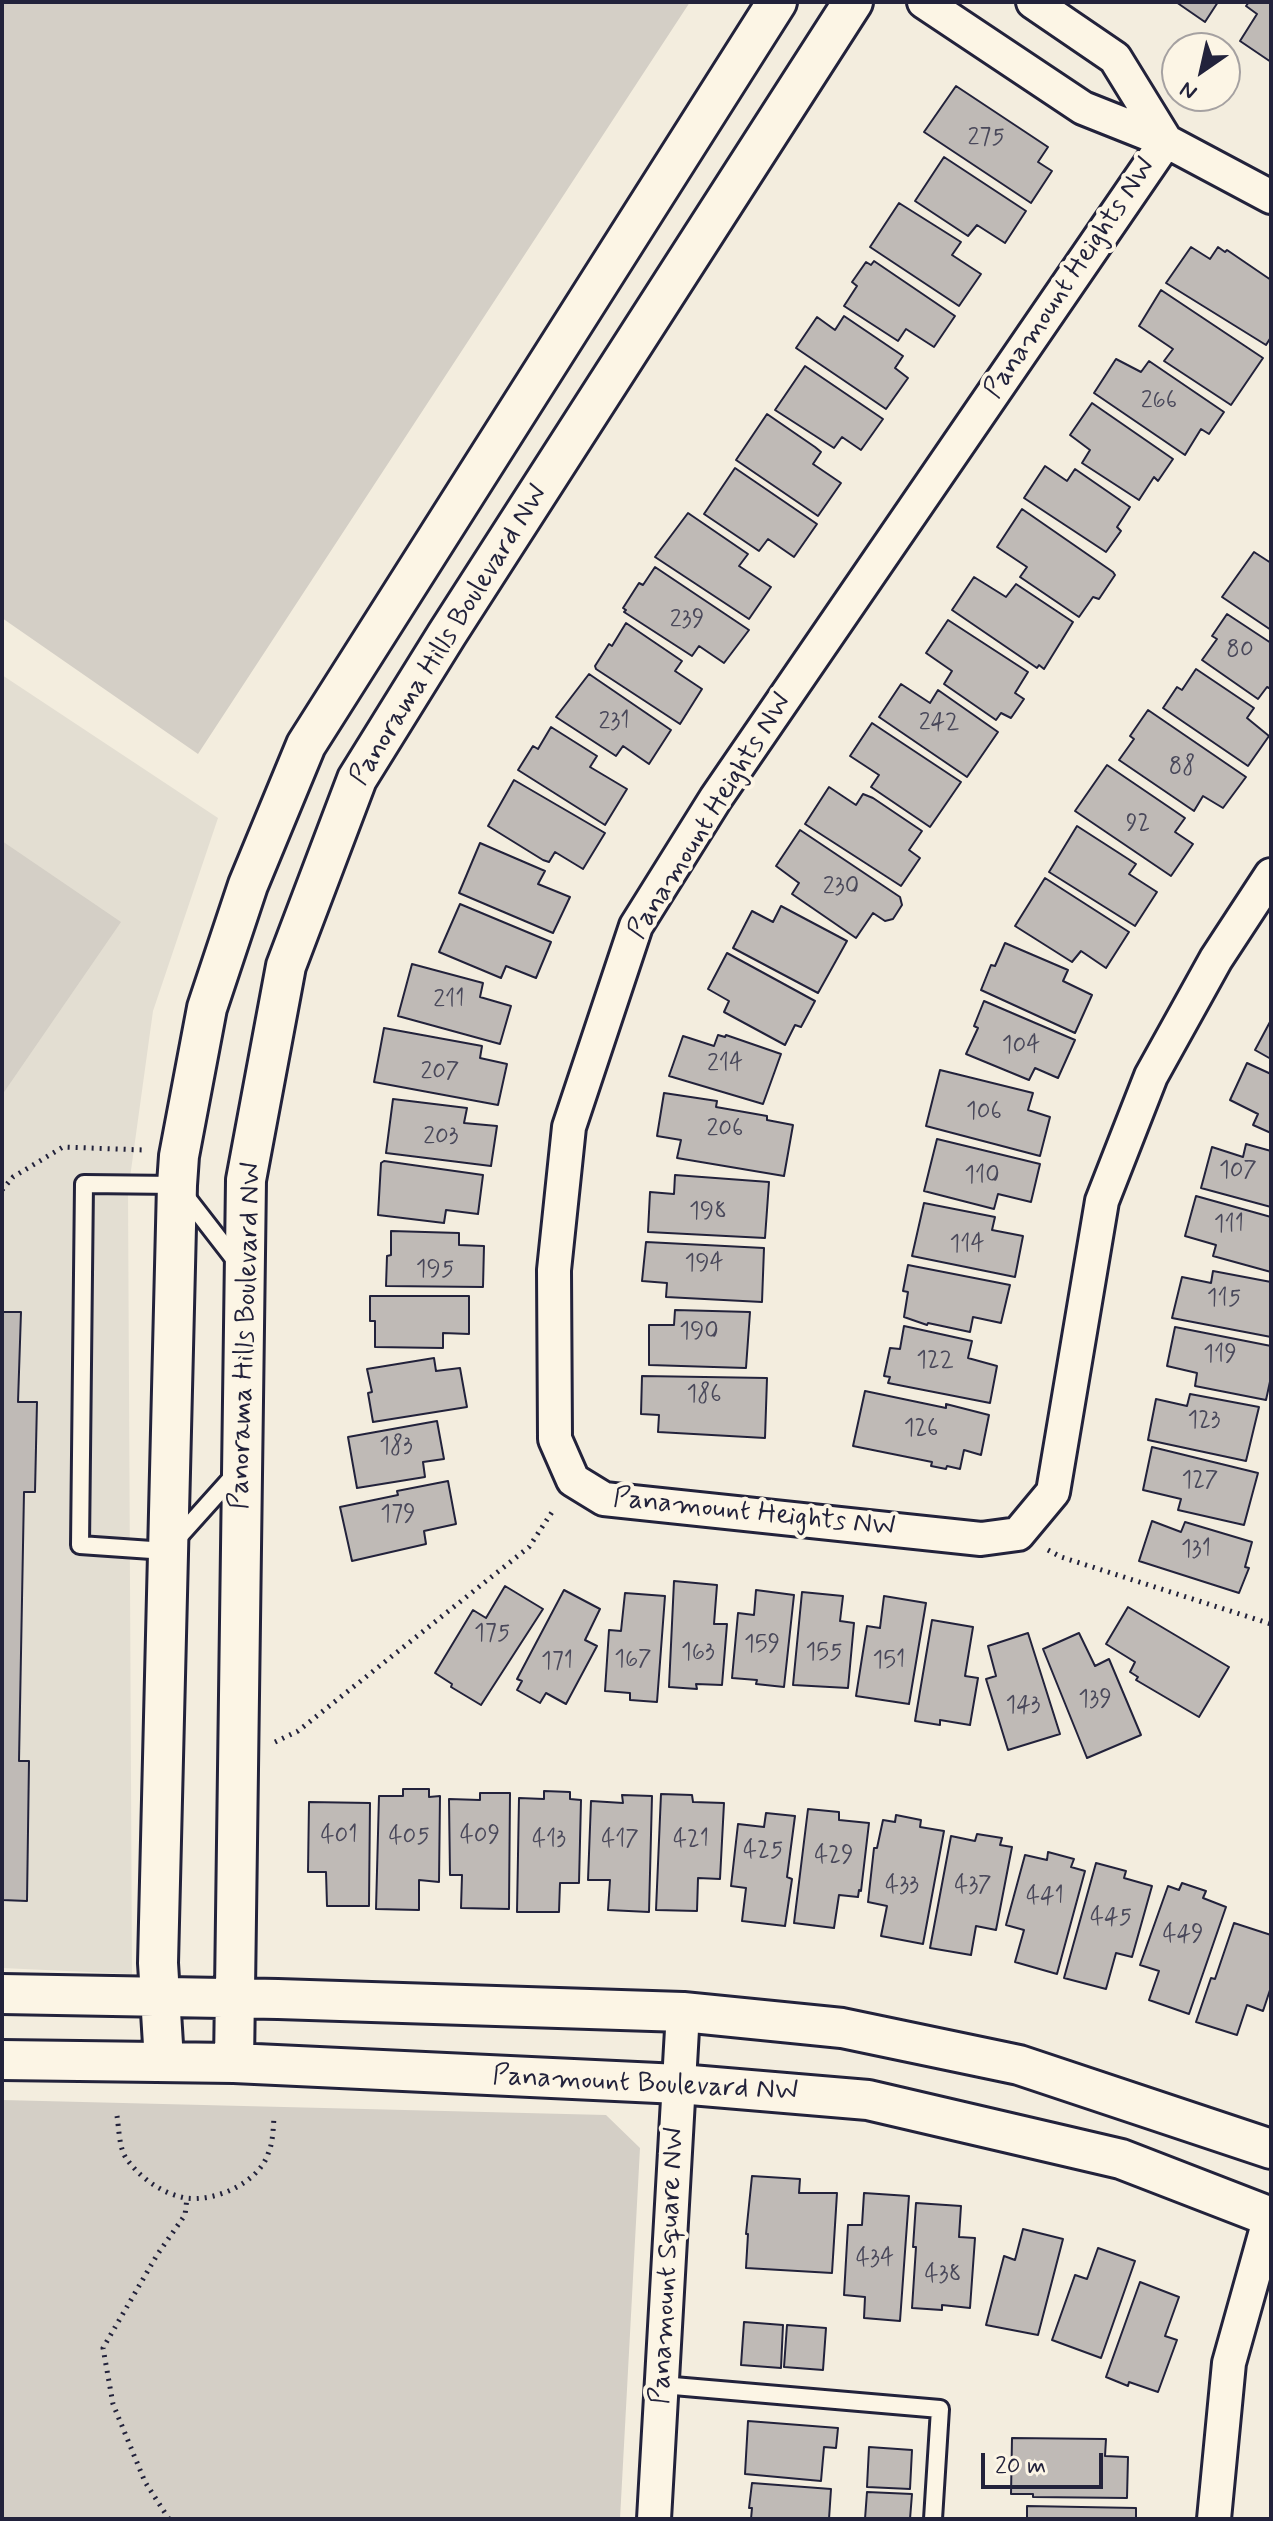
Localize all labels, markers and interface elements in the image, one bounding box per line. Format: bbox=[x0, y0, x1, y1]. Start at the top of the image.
north arrow bbox=[1161, 32, 1241, 112]
text: N bbox=[1175, 75, 1203, 106]
house number: 275 bbox=[967, 125, 1005, 153]
street label: Panamount Heights NW bbox=[978, 152, 1164, 406]
house number: 266 bbox=[1141, 388, 1177, 416]
street label: Panorama Hills Boulevard NW bbox=[344, 480, 556, 792]
house number: 239 bbox=[670, 607, 704, 635]
house number: 80 bbox=[1226, 637, 1254, 665]
street label: Panamount Heights NW bbox=[622, 688, 800, 946]
house number: 231 bbox=[598, 709, 630, 737]
house number: 242 bbox=[919, 710, 959, 738]
house number: 88 bbox=[1169, 754, 1195, 782]
house number: 92 bbox=[1126, 811, 1150, 839]
house number: 230 bbox=[823, 874, 859, 902]
house number: 211 bbox=[433, 987, 465, 1015]
house number: 104 bbox=[1002, 1033, 1040, 1061]
house number: 214 bbox=[707, 1051, 743, 1079]
house number: 207 bbox=[421, 1059, 459, 1087]
house number: 106 bbox=[966, 1099, 1002, 1127]
house number: 206 bbox=[707, 1116, 743, 1144]
house number: 203 bbox=[423, 1124, 459, 1152]
house number: 107 bbox=[1219, 1158, 1257, 1186]
street label: Panorama Hills Boulevard NW bbox=[224, 1162, 270, 1510]
house number: 110 bbox=[964, 1163, 1000, 1191]
house number: 198 bbox=[689, 1199, 727, 1227]
house number: 111 bbox=[1214, 1212, 1244, 1240]
house number: 114 bbox=[949, 1232, 985, 1260]
house number: 194 bbox=[684, 1251, 724, 1279]
house number: 195 bbox=[416, 1257, 454, 1285]
house number: 115 bbox=[1207, 1286, 1241, 1314]
house number: 190 bbox=[679, 1319, 719, 1347]
house number: 119 bbox=[1203, 1342, 1237, 1370]
house number: 122 bbox=[916, 1348, 954, 1376]
house number: 186 bbox=[686, 1382, 722, 1410]
house number: 123 bbox=[1187, 1408, 1221, 1436]
house number: 126 bbox=[904, 1416, 938, 1444]
house number: 183 bbox=[379, 1434, 413, 1462]
house number: 127 bbox=[1182, 1468, 1218, 1496]
street label: Panamount Heights NW bbox=[611, 1482, 897, 1546]
house number: 179 bbox=[380, 1502, 416, 1530]
house number: 131 bbox=[1181, 1537, 1211, 1565]
house number: 175 bbox=[474, 1621, 510, 1649]
house number: 159 bbox=[744, 1632, 780, 1660]
house number: 163 bbox=[681, 1640, 715, 1668]
house number: 155 bbox=[806, 1640, 842, 1668]
house number: 167 bbox=[614, 1647, 652, 1675]
house number: 151 bbox=[873, 1648, 905, 1676]
house number: 171 bbox=[541, 1649, 573, 1677]
house number: 139 bbox=[1078, 1687, 1112, 1715]
house number: 143 bbox=[1005, 1693, 1041, 1721]
house number: 401 bbox=[320, 1823, 358, 1851]
house number: 409 bbox=[460, 1823, 500, 1851]
house number: 405 bbox=[388, 1824, 430, 1852]
house number: 413 bbox=[532, 1827, 566, 1855]
house number: 417 bbox=[601, 1827, 639, 1855]
house number: 421 bbox=[673, 1827, 709, 1855]
house number: 425 bbox=[743, 1838, 783, 1866]
house number: 429 bbox=[814, 1843, 854, 1871]
house number: 433 bbox=[885, 1873, 919, 1901]
house number: 437 bbox=[954, 1873, 992, 1901]
house number: 441 bbox=[1026, 1884, 1064, 1912]
house number: 445 bbox=[1090, 1905, 1132, 1933]
house number: 449 bbox=[1162, 1922, 1204, 1950]
street label: Panamount Boulevard NW bbox=[491, 2060, 799, 2110]
street label: Panamount Square NW bbox=[645, 2127, 693, 2405]
house number: 434 bbox=[856, 2246, 894, 2274]
house number: 438 bbox=[924, 2262, 962, 2290]
scale bar bbox=[985, 2437, 1107, 2487]
text: 20 m bbox=[995, 2451, 1046, 2482]

